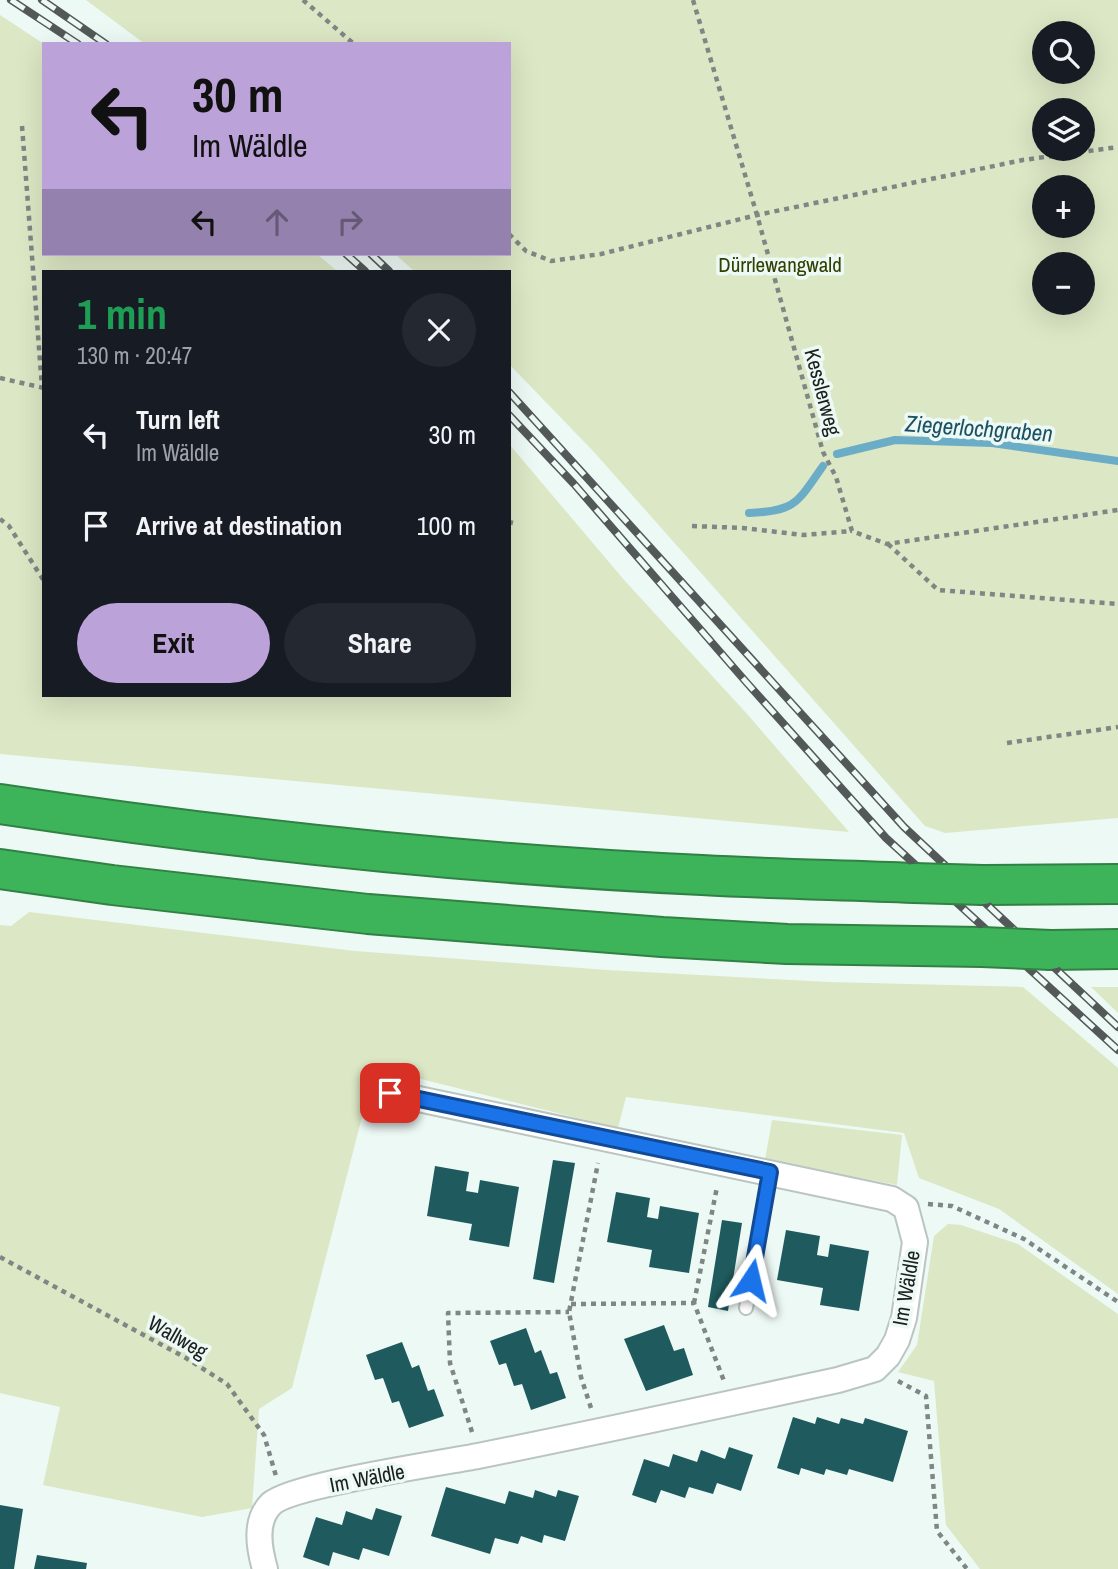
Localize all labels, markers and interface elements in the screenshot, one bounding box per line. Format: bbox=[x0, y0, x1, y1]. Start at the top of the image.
map controls bbox=[1032, 21, 1095, 315]
button: search bbox=[1032, 21, 1095, 84]
text: 30 m bbox=[192, 61, 284, 127]
icon: left bbox=[77, 70, 168, 161]
button: layers bbox=[1032, 98, 1095, 161]
text: Im Wäldle bbox=[192, 124, 308, 167]
button: + bbox=[1032, 175, 1095, 238]
icon: left bbox=[185, 203, 223, 241]
icon: ahead bbox=[258, 203, 296, 241]
icon: right bbox=[331, 203, 369, 241]
park label: Dürrlewangwald bbox=[718, 250, 842, 279]
button: − bbox=[1032, 252, 1095, 315]
text: 1 min bbox=[77, 286, 167, 342]
button: close bbox=[402, 293, 476, 367]
text: 130 m · 20:47 bbox=[77, 340, 192, 371]
street label: Kesslerweg bbox=[797, 345, 849, 439]
text: Turn left bbox=[136, 402, 220, 437]
water label: Ziegerlochgraben bbox=[903, 407, 1054, 449]
icon: left bbox=[77, 416, 115, 454]
text: 30 m bbox=[429, 417, 476, 452]
text: Im Wäldle bbox=[136, 437, 219, 468]
icon: arrive bbox=[77, 507, 115, 545]
text: Arrive at destination bbox=[136, 508, 342, 543]
text: 100 m bbox=[417, 508, 476, 543]
button: Exit bbox=[77, 603, 270, 683]
button: Share bbox=[284, 603, 476, 683]
pin bbox=[360, 1063, 420, 1123]
icon: arrive bbox=[371, 1074, 409, 1112]
position arrow bbox=[714, 1243, 788, 1317]
street label: Im Wäldle bbox=[885, 1248, 927, 1328]
street label: Wallweg bbox=[143, 1308, 214, 1366]
street label: Im Wäldle bbox=[327, 1457, 407, 1499]

